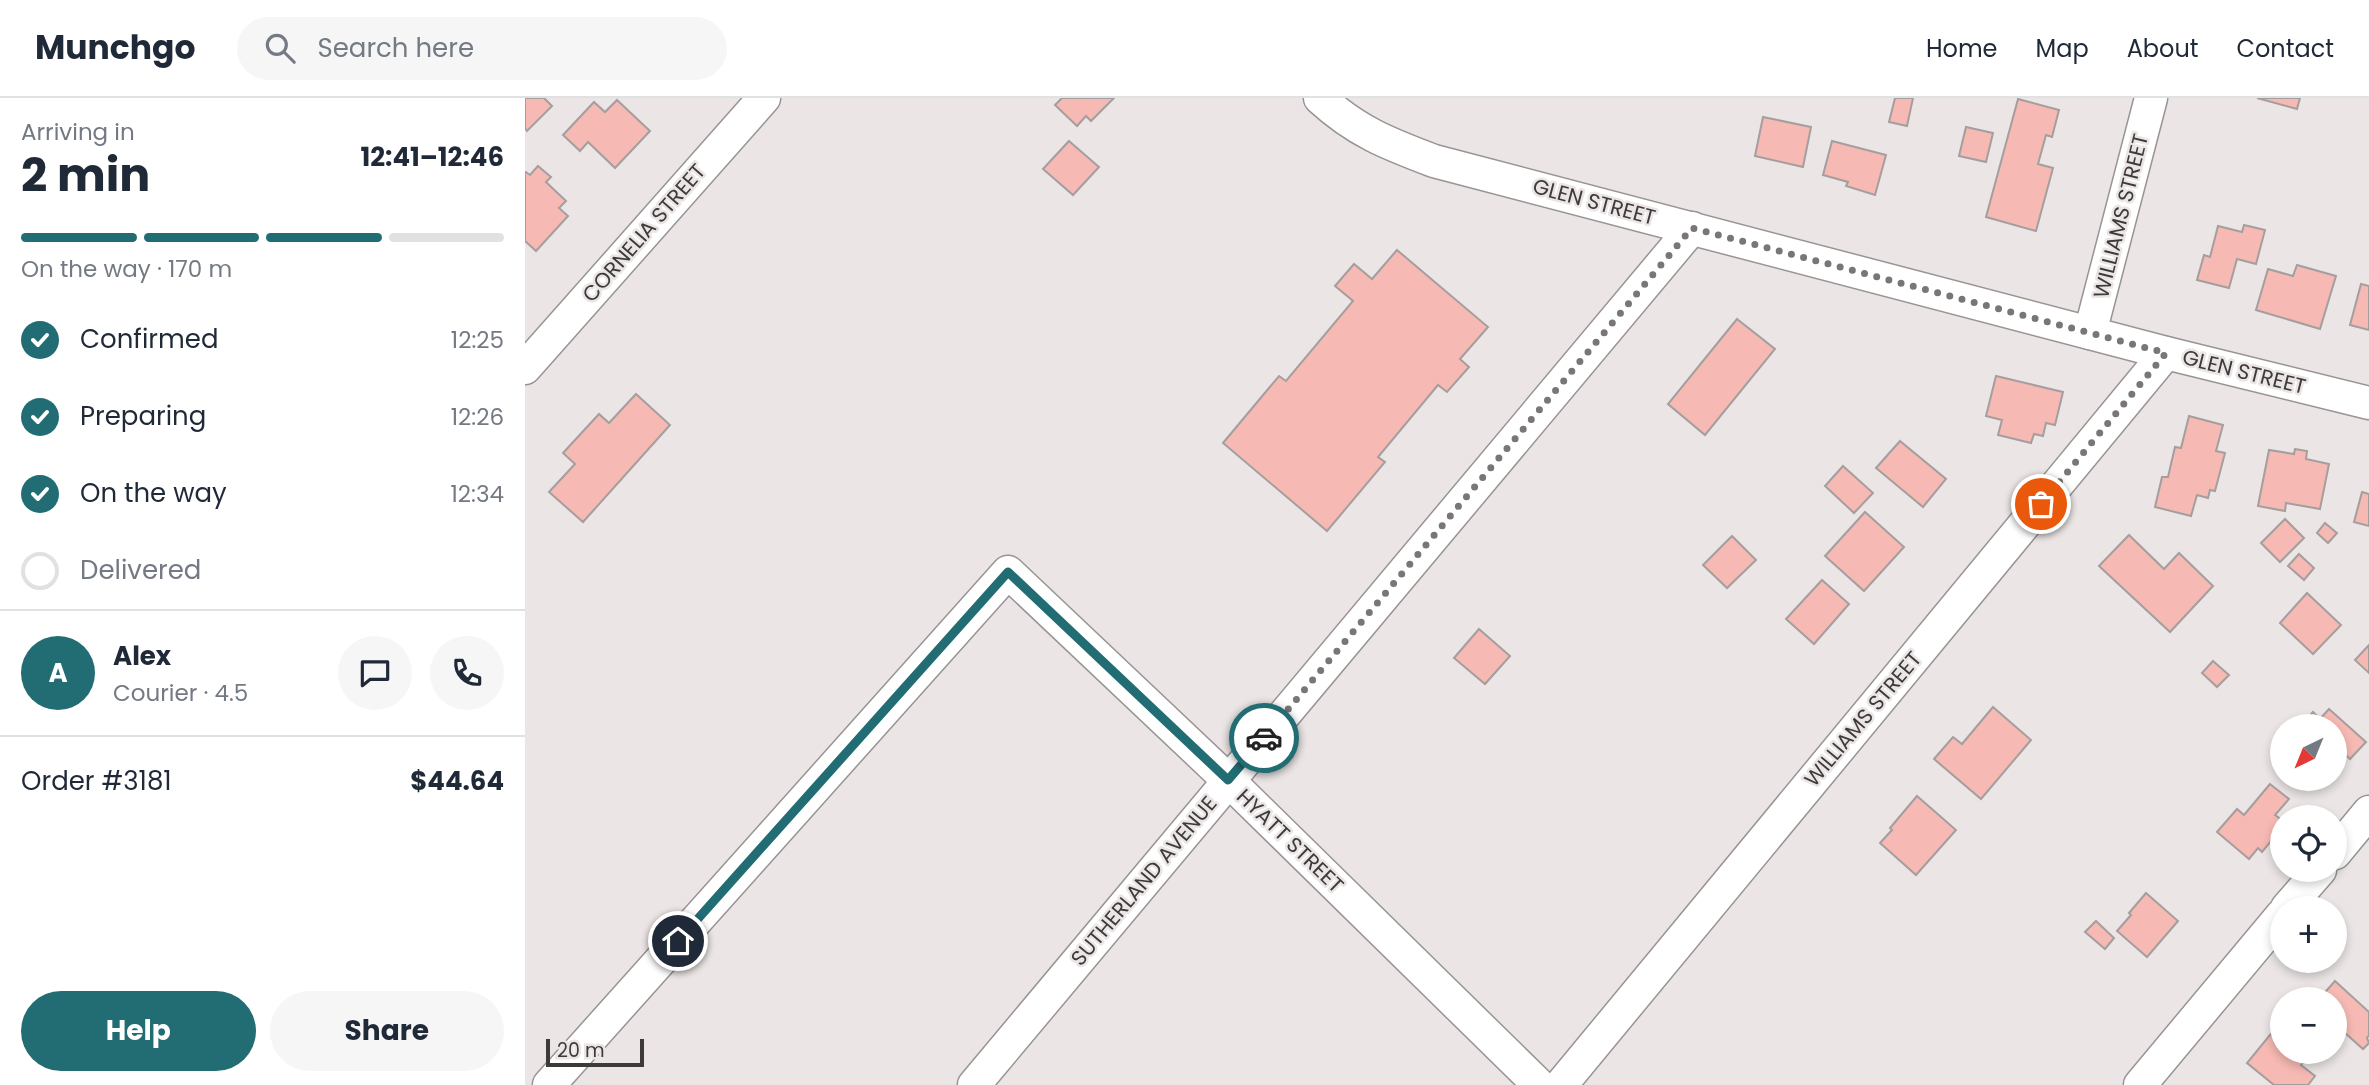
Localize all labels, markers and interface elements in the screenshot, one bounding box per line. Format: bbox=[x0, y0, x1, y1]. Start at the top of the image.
search box bbox=[237, 17, 727, 80]
text: Munchgo bbox=[35, 24, 195, 71]
icon: search bbox=[261, 29, 299, 67]
text: Search here bbox=[317, 30, 474, 66]
text: Home bbox=[1926, 32, 1998, 65]
text: Map bbox=[2036, 32, 2089, 65]
text: About bbox=[2127, 32, 2198, 65]
text: Contact bbox=[2236, 32, 2334, 65]
text: Arriving in bbox=[21, 116, 135, 148]
street label: WILLIAMS STREET bbox=[2086, 131, 2155, 301]
text: 12:41–12:46 bbox=[360, 139, 504, 175]
text: 2 min bbox=[21, 143, 150, 207]
street label: CORNELIA STREET bbox=[575, 157, 712, 308]
street label: GLEN STREET bbox=[1530, 171, 1659, 232]
text: On the way · 170 m bbox=[21, 253, 232, 285]
icon: check bbox=[21, 321, 59, 359]
text: Confirmed bbox=[80, 321, 218, 357]
text: 12:25 bbox=[451, 324, 504, 356]
street label: GLEN STREET bbox=[2180, 342, 2309, 401]
icon: check bbox=[21, 398, 59, 436]
text: Preparing bbox=[80, 398, 206, 434]
text: 12:26 bbox=[451, 401, 504, 433]
pin bbox=[2011, 474, 2071, 534]
icon: check bbox=[21, 475, 59, 513]
text: On the way bbox=[80, 475, 227, 511]
text: 12:34 bbox=[451, 478, 504, 510]
icon: bag bbox=[2022, 485, 2060, 523]
text: Delivered bbox=[80, 552, 201, 588]
button: chat bbox=[338, 636, 412, 710]
button: phone bbox=[430, 636, 504, 710]
text: Alex bbox=[113, 638, 171, 674]
street label: WILLIAMS STREET bbox=[1797, 645, 1928, 793]
text: A bbox=[48, 655, 68, 691]
text: Courier · 4.5 bbox=[113, 677, 248, 709]
courier bbox=[1229, 703, 1299, 773]
north arrow bbox=[2270, 714, 2347, 791]
map controls bbox=[2270, 714, 2347, 1064]
icon: car bbox=[1245, 719, 1283, 757]
text: Order #3181 bbox=[21, 763, 172, 799]
text: $44.64 bbox=[410, 763, 504, 799]
street label: HYATT STREET bbox=[1230, 782, 1350, 899]
street label: SUTHERLAND AVENUE bbox=[1064, 790, 1223, 972]
button: locate bbox=[2270, 805, 2347, 882]
button: + bbox=[2270, 896, 2347, 973]
pin bbox=[648, 911, 708, 971]
icon: home bbox=[659, 922, 697, 960]
button: − bbox=[2270, 987, 2347, 1064]
button: Help bbox=[21, 991, 256, 1071]
button: Share bbox=[270, 991, 504, 1071]
scale bar bbox=[546, 1036, 644, 1068]
text: 20 m bbox=[557, 1037, 605, 1064]

